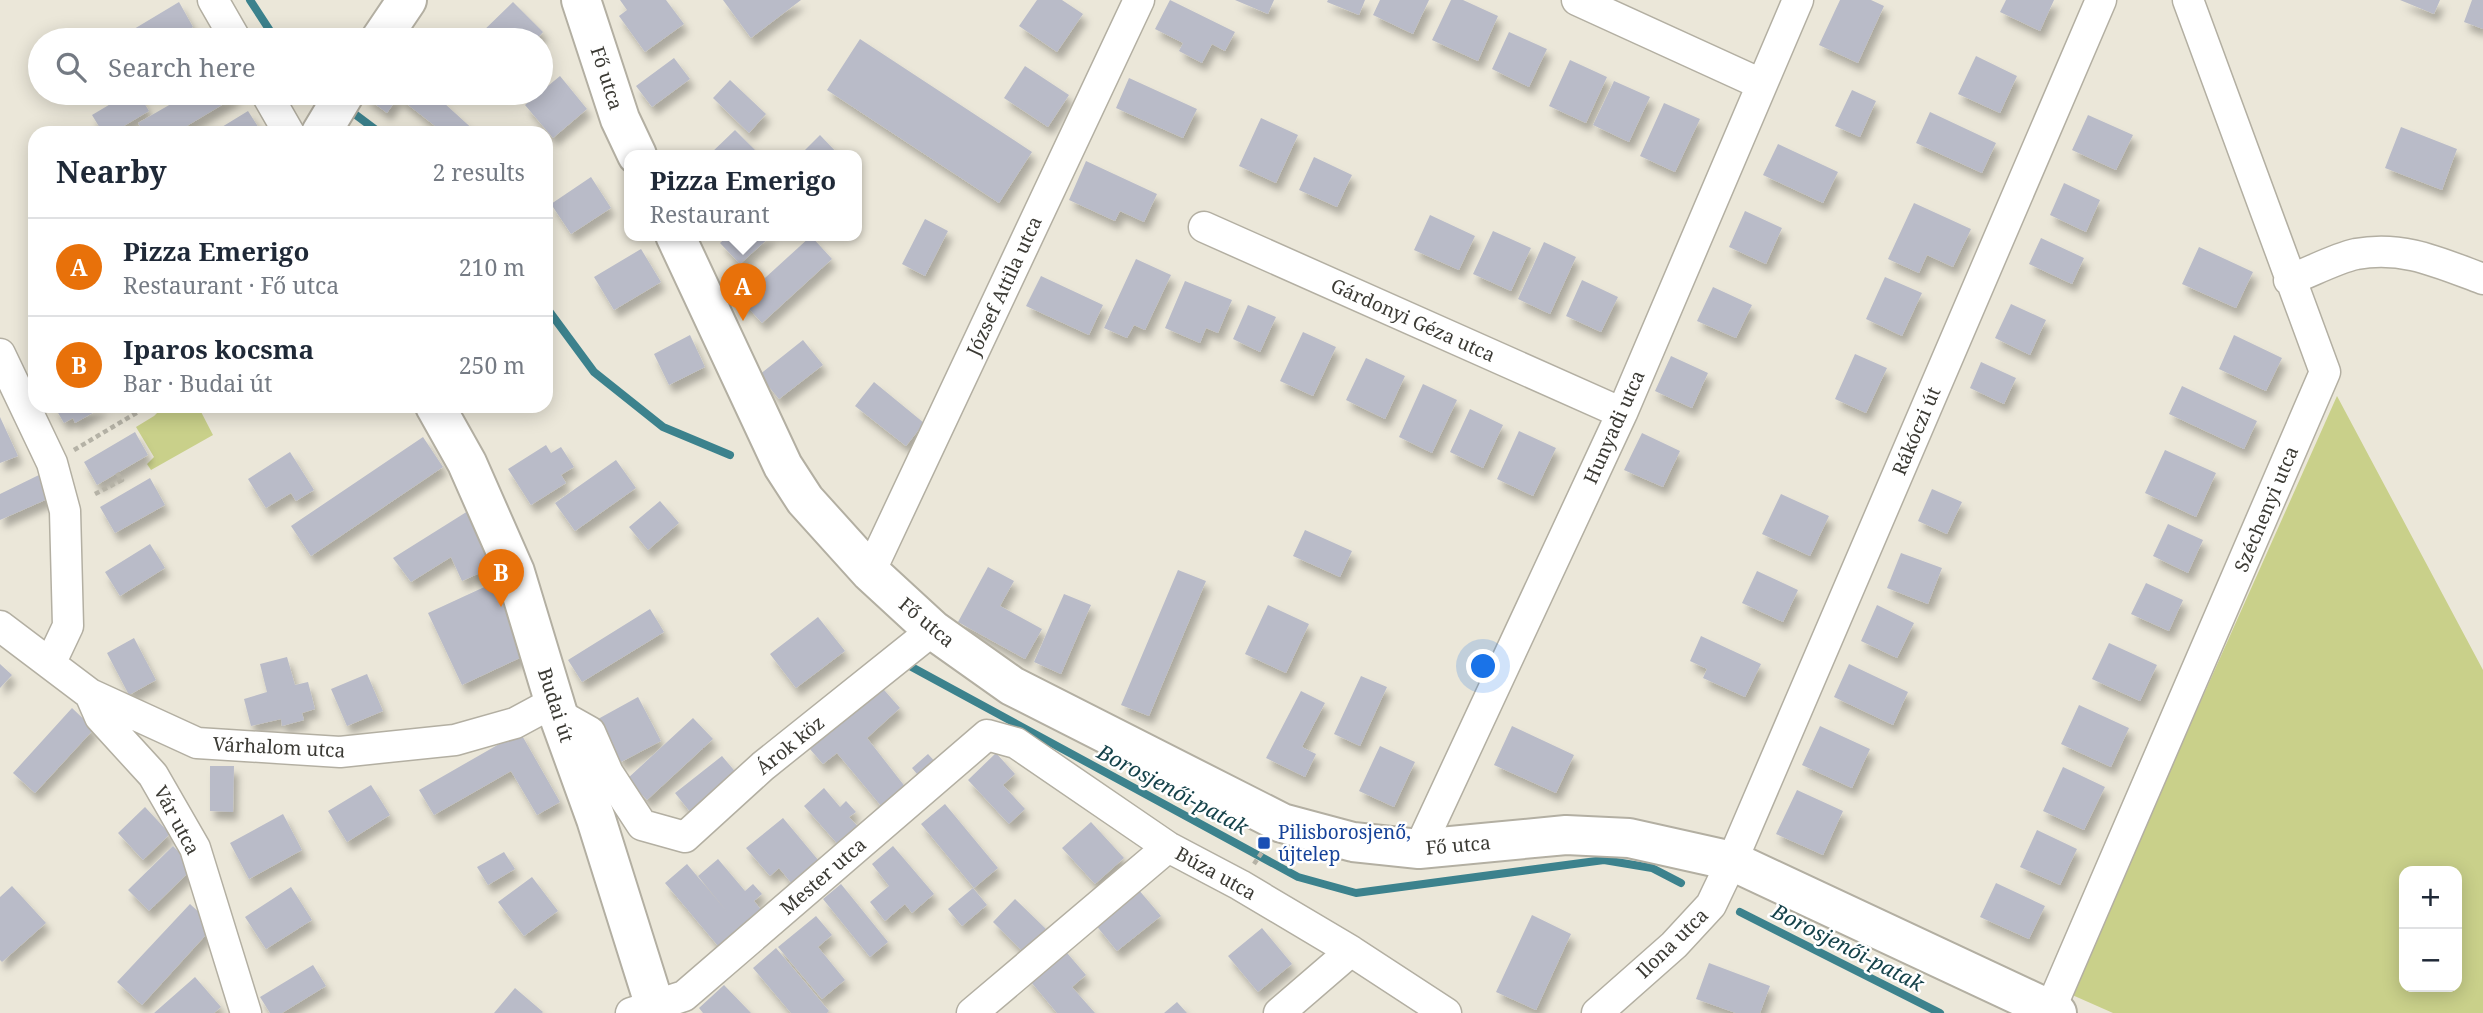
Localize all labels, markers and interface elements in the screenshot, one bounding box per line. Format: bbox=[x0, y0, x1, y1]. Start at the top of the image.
search box bbox=[28, 28, 553, 105]
street label: Fő utca bbox=[585, 43, 629, 113]
icon: search bbox=[52, 48, 90, 86]
text: Search here bbox=[108, 49, 256, 85]
popup bbox=[624, 150, 862, 241]
text: Nearby bbox=[56, 151, 167, 192]
text: 2 results bbox=[432, 156, 525, 188]
text: Pizza Emerigo bbox=[650, 162, 836, 198]
text: Restaurant bbox=[650, 198, 769, 230]
street label: József Attila utca bbox=[960, 212, 1048, 361]
text: Pizza Emerigo bbox=[123, 233, 309, 269]
text: A bbox=[70, 251, 88, 283]
text: 210 m bbox=[459, 251, 525, 283]
pin: A bbox=[720, 263, 766, 321]
text: Restaurant · Fő utca bbox=[123, 269, 339, 301]
street label: Gárdonyi Géza utca bbox=[1327, 272, 1499, 368]
text: Iparos kocsma bbox=[123, 331, 314, 367]
text: B bbox=[71, 349, 87, 381]
text: 250 m bbox=[459, 349, 525, 381]
street label: Hunyadi utca bbox=[1577, 366, 1651, 488]
text: Bar · Budai út bbox=[123, 367, 272, 399]
street label: Rákóczi út bbox=[1886, 383, 1946, 479]
street label: Széchenyi utca bbox=[2228, 442, 2304, 576]
pin: B bbox=[478, 549, 524, 607]
street label: Fő utca bbox=[894, 591, 960, 653]
your location bbox=[1466, 649, 1500, 683]
street label: Budai út bbox=[532, 665, 580, 746]
street label: Árok köz bbox=[750, 709, 830, 781]
street label: Várhalom utca bbox=[212, 731, 346, 763]
water label: Borosjenői-patak bbox=[1092, 737, 1254, 841]
street label: Vár utca bbox=[148, 781, 206, 859]
place label: Pilisborosjenő, újtelep bbox=[1278, 819, 1411, 867]
street label: Fő utca bbox=[1424, 829, 1492, 861]
street label: Mester utca bbox=[774, 831, 872, 921]
marker: Pilisborosjenő, újtelep bbox=[1256, 835, 1272, 851]
street label: Búza utca bbox=[1171, 840, 1261, 906]
map controls bbox=[2399, 866, 2462, 992]
button: + bbox=[2399, 866, 2462, 929]
water label: Borosjenői-patak bbox=[1766, 896, 1930, 998]
street label: Ilona utca bbox=[1630, 902, 1714, 984]
button: − bbox=[2399, 929, 2462, 992]

